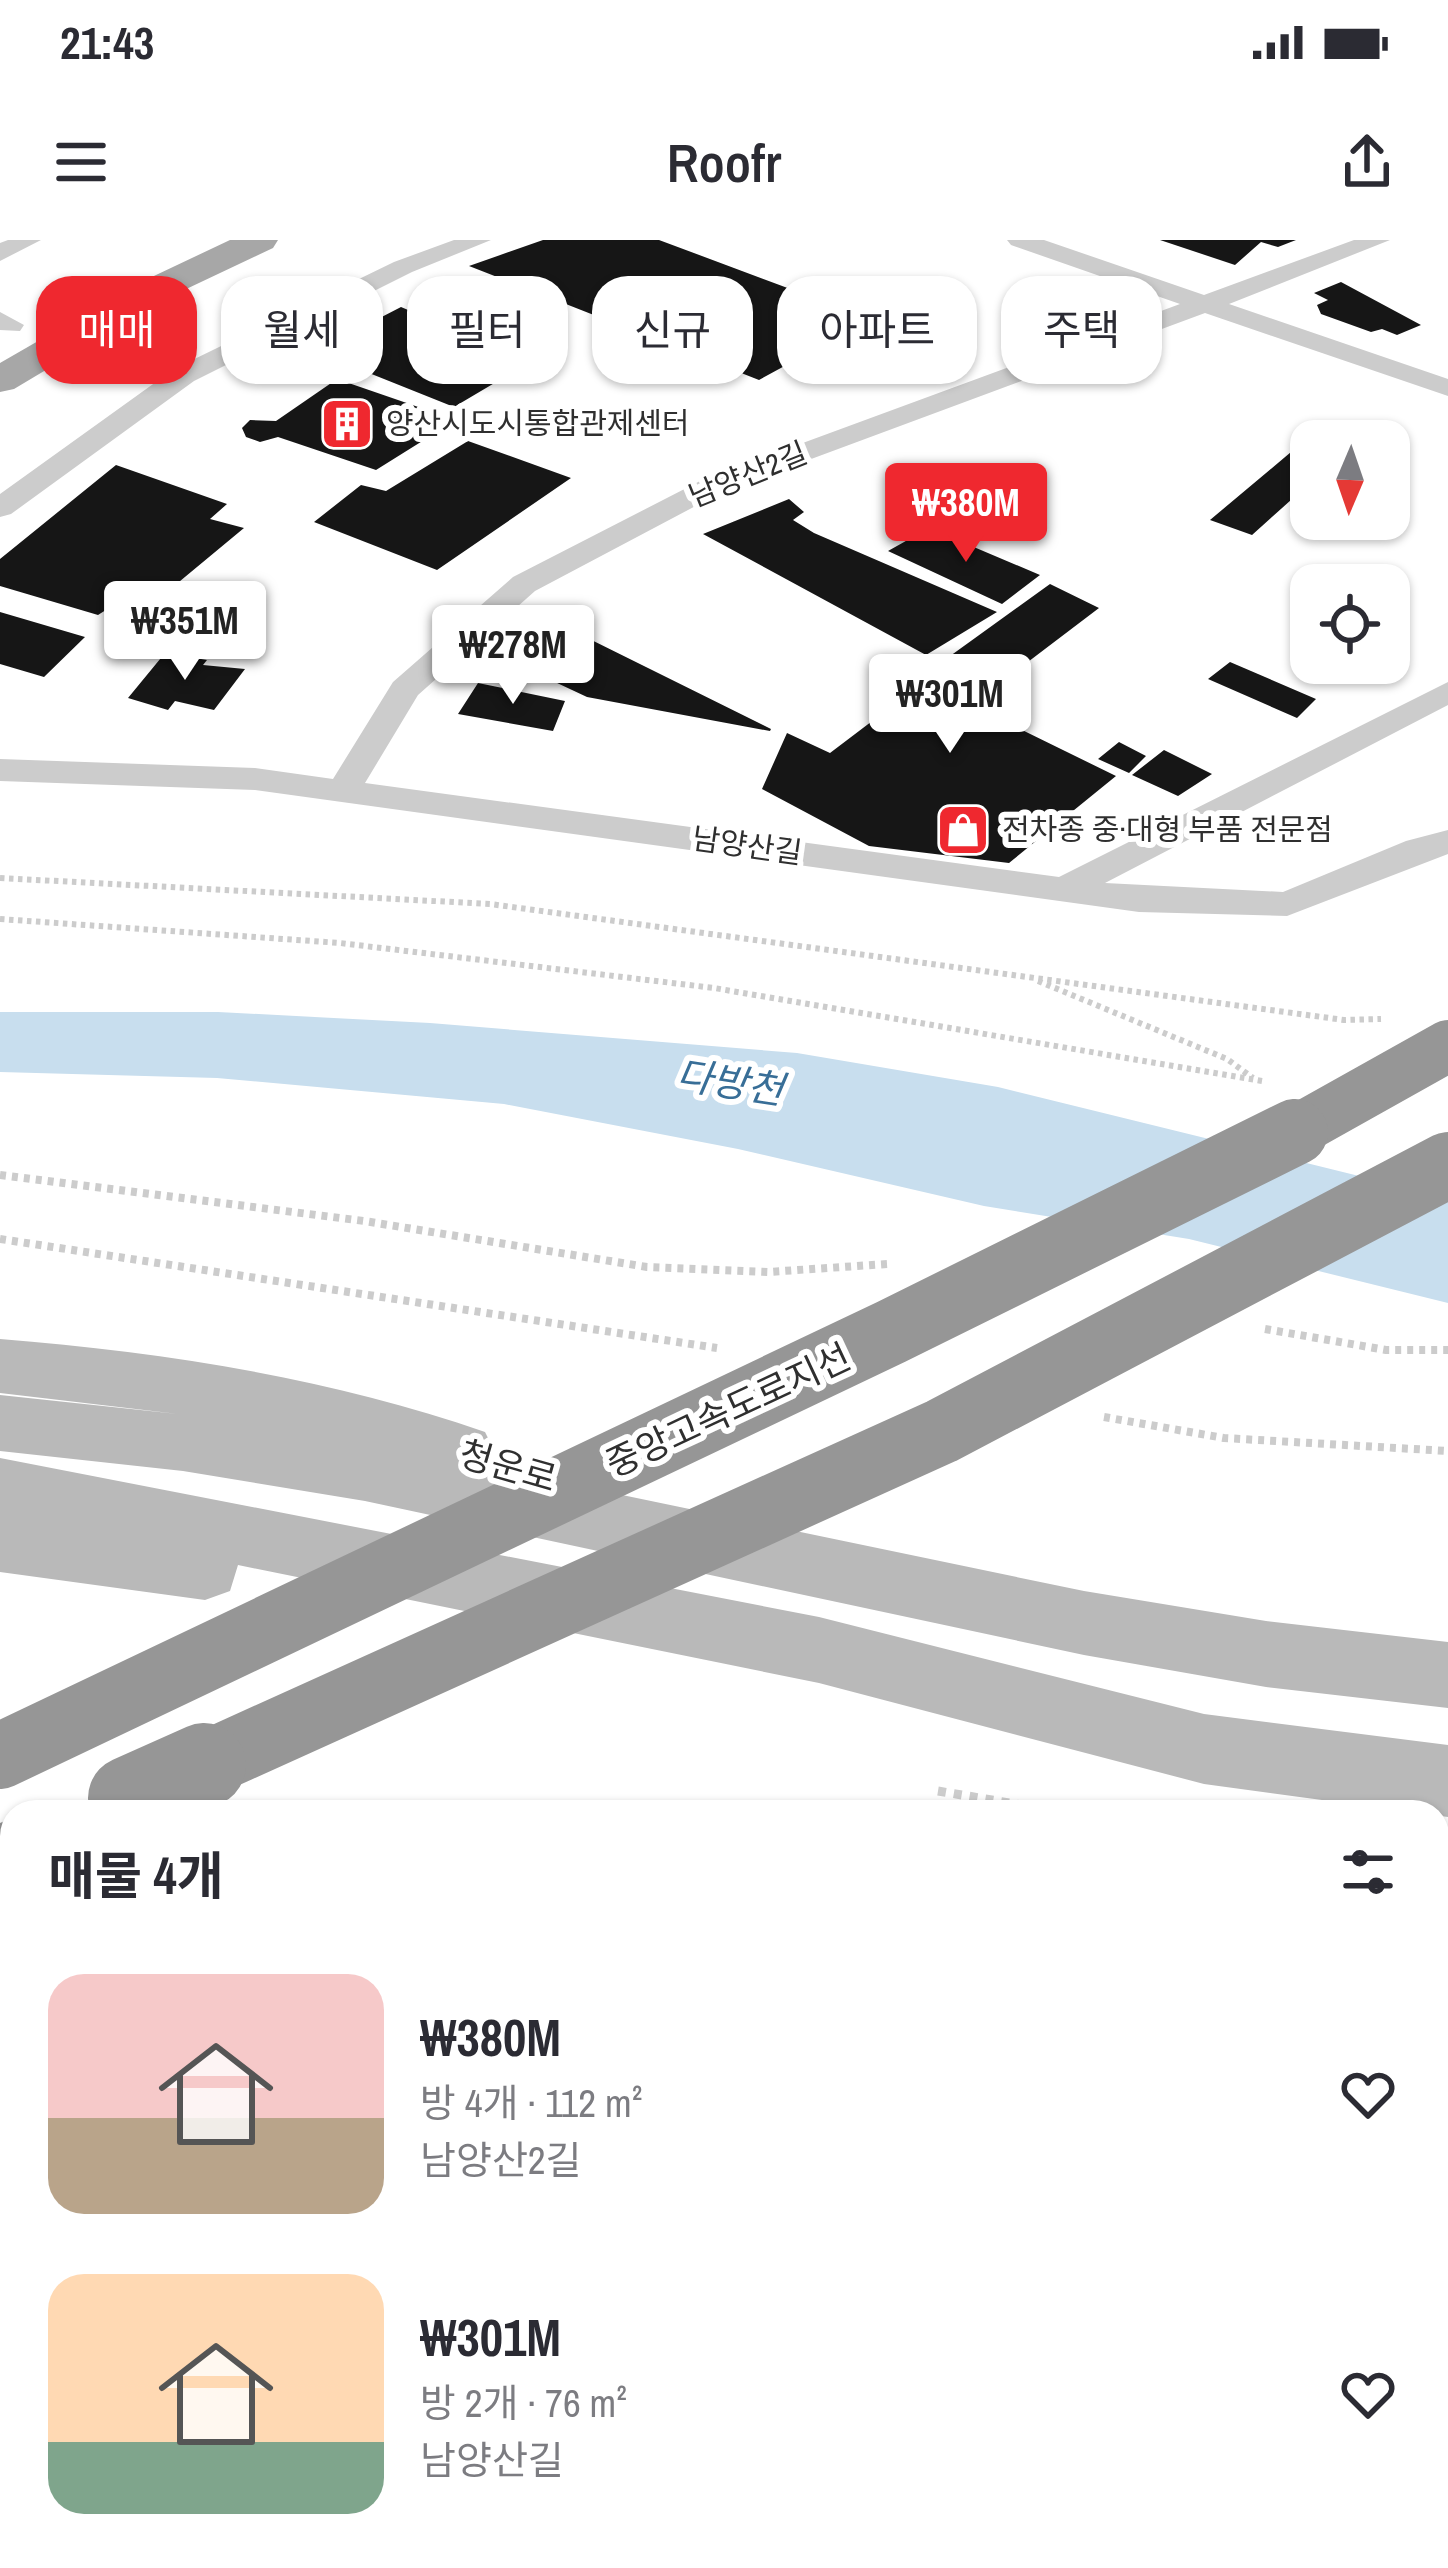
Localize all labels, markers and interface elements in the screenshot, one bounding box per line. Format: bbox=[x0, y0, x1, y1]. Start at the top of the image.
text: 21:43 bbox=[60, 12, 154, 73]
text: Roofr bbox=[667, 126, 781, 199]
icon: menu bbox=[48, 129, 114, 195]
icon: share bbox=[1334, 129, 1400, 195]
chip: 매매 bbox=[36, 276, 197, 384]
chip: 월세 bbox=[221, 276, 383, 384]
chip: 필터 bbox=[407, 276, 568, 384]
chip: 신규 bbox=[592, 276, 753, 384]
chip: 아파트 bbox=[777, 276, 977, 384]
chip: 주택 bbox=[1001, 276, 1162, 384]
building icon: 양산시도시통합관제센터 bbox=[319, 396, 375, 452]
place label: 양산시도시통합관제센터 bbox=[386, 403, 690, 443]
north arrow bbox=[1290, 420, 1410, 540]
map controls bbox=[1290, 420, 1410, 684]
street label: 남양산2길 bbox=[683, 432, 813, 516]
pin: ₩380M bbox=[882, 463, 1050, 565]
text: ₩380M bbox=[912, 476, 1020, 528]
button: locate bbox=[1290, 564, 1410, 684]
pin: ₩351M bbox=[101, 581, 269, 683]
text: ₩351M bbox=[131, 594, 239, 646]
pin: ₩278M bbox=[429, 605, 597, 707]
text: ₩278M bbox=[459, 618, 567, 670]
pin: ₩301M bbox=[866, 654, 1034, 756]
text: ₩301M bbox=[896, 667, 1004, 719]
shop icon: 전차종 중·대형 부품 전문점 bbox=[935, 802, 991, 858]
place label: 전차종 중·대형 부품 전문점 bbox=[1002, 809, 1333, 849]
street label: 남양산길 bbox=[690, 818, 805, 872]
water label: 다방천 bbox=[673, 1048, 791, 1117]
street label: 중앙고속도로지선 bbox=[598, 1332, 858, 1488]
street label: 청운로 bbox=[454, 1429, 562, 1503]
icon: filters bbox=[1335, 1839, 1401, 1905]
text: 매물 4개 bbox=[48, 1841, 224, 1910]
text: ₩380M bbox=[420, 2003, 561, 2072]
icon: home bbox=[144, 2022, 288, 2166]
icon: heart bbox=[1335, 2061, 1401, 2127]
text: 방 4개 · 112 m² bbox=[420, 2077, 642, 2129]
text: 남양산2길 bbox=[420, 2134, 581, 2186]
text: ₩301M bbox=[420, 2303, 561, 2372]
icon: home bbox=[144, 2322, 288, 2466]
icon: heart bbox=[1335, 2361, 1401, 2427]
text: 방 2개 · 76 m² bbox=[420, 2377, 627, 2429]
text: 남양산길 bbox=[420, 2434, 564, 2486]

